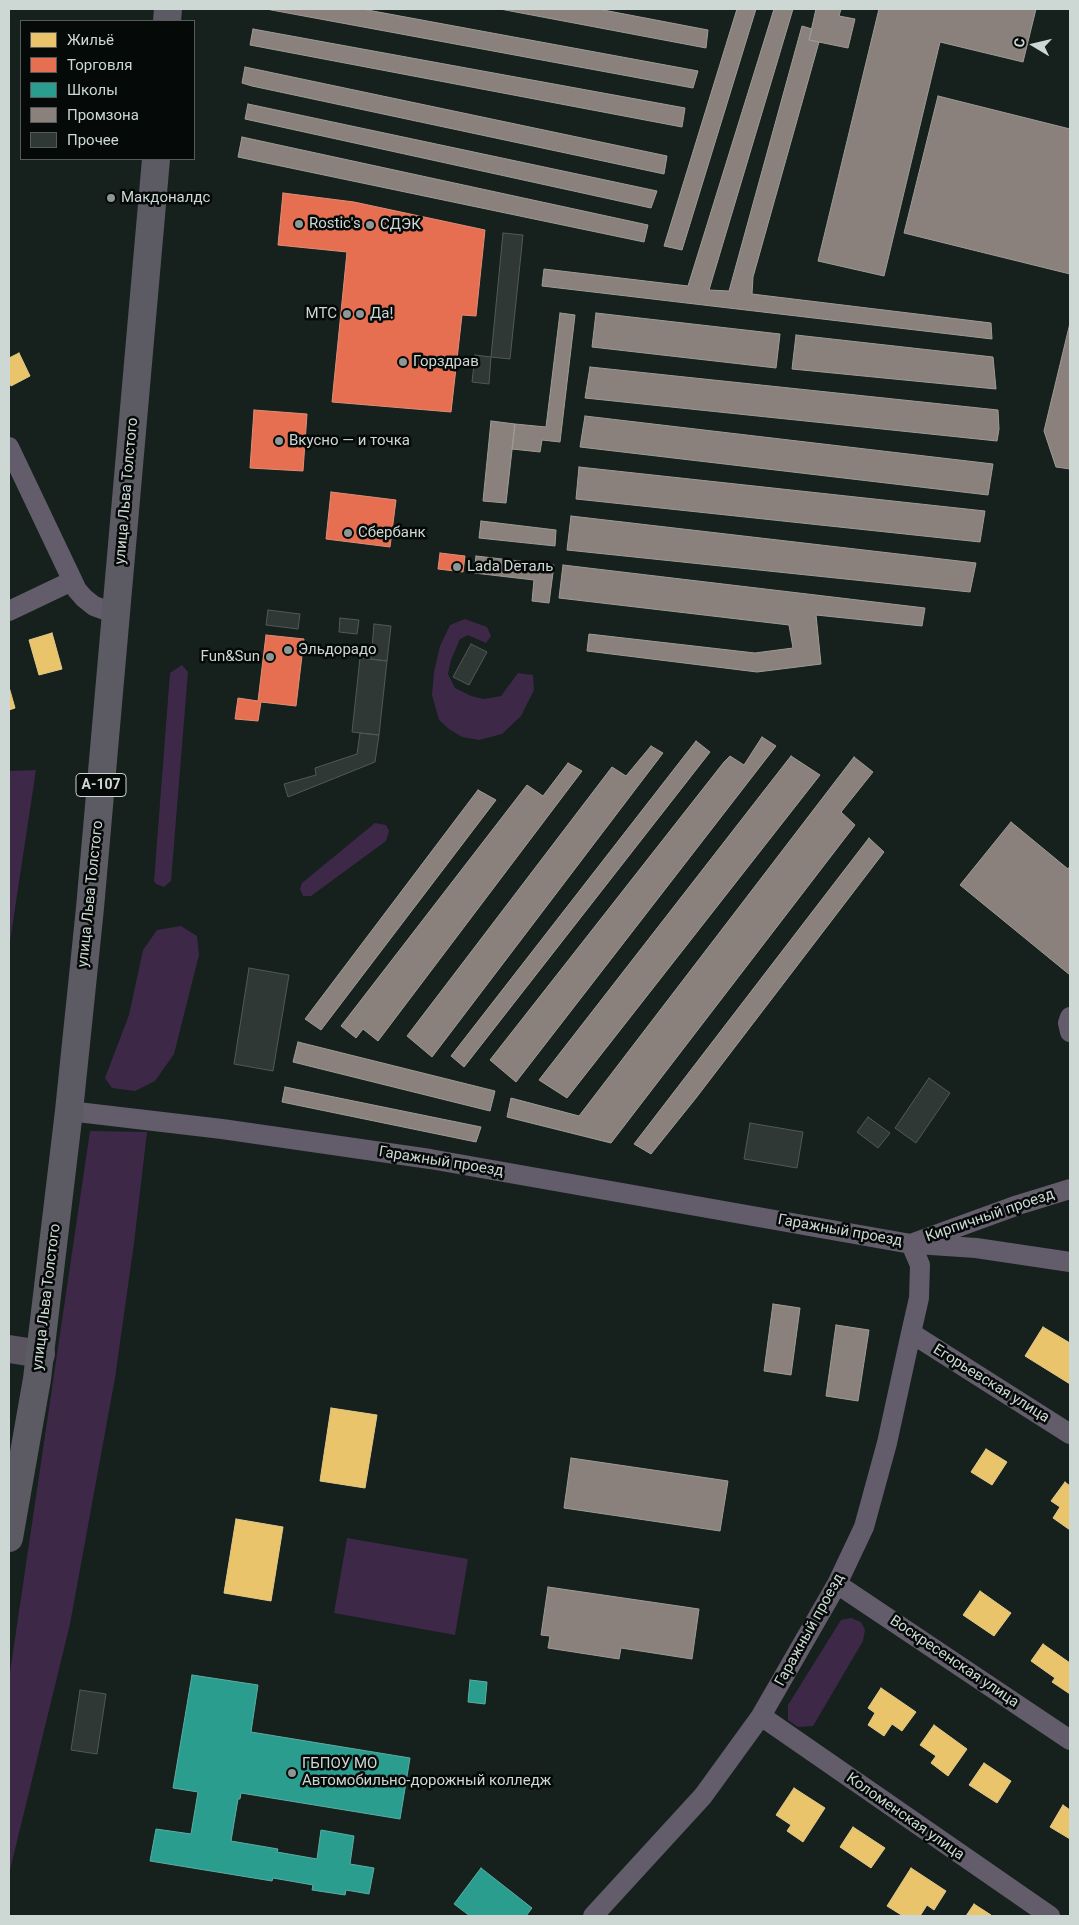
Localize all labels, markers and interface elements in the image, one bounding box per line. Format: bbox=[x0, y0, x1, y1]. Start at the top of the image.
legend bbox=[20, 20, 195, 160]
north arrow bbox=[1009, 20, 1059, 70]
text: Жильё bbox=[67, 31, 114, 49]
text: С bbox=[1011, 37, 1028, 48]
text: Торговля bbox=[67, 56, 132, 74]
text: Школы bbox=[67, 81, 118, 99]
text: Промзона bbox=[67, 106, 139, 124]
text: Прочее bbox=[67, 131, 119, 149]
place label: Макдоналдс bbox=[121, 189, 210, 207]
marker: Макдоналдс bbox=[105, 192, 117, 204]
place label: Rostic's bbox=[309, 215, 361, 233]
place label: СДЭК bbox=[380, 216, 421, 234]
marker: Rostic's bbox=[293, 218, 305, 230]
marker: СДЭК bbox=[364, 219, 376, 231]
place label: МТС bbox=[306, 305, 337, 323]
place label: Да! bbox=[370, 305, 393, 323]
marker: МТС bbox=[341, 308, 353, 320]
marker: Да! bbox=[354, 308, 366, 320]
place label: Горздрав bbox=[413, 353, 479, 371]
marker: Горздрав bbox=[397, 356, 409, 368]
street label: улица Льва Толстого bbox=[112, 417, 142, 565]
place label: Вкусно — и точка bbox=[289, 432, 410, 450]
marker: Вкусно — и точка bbox=[273, 435, 285, 447]
place label: Сбербанк bbox=[358, 524, 426, 542]
marker: Сбербанк bbox=[342, 527, 354, 539]
place label: Lada Dеталь bbox=[467, 558, 553, 576]
marker: Lada Dеталь bbox=[451, 561, 463, 573]
place label: Эльдорадо bbox=[298, 641, 377, 659]
marker: Эльдорадо bbox=[282, 644, 294, 656]
place label: Fun&Sun bbox=[201, 648, 260, 666]
marker: Fun&Sun bbox=[264, 651, 276, 663]
road number: А-107 bbox=[76, 774, 126, 796]
street label: улица Льва Толстого bbox=[74, 820, 108, 968]
street label: Гаражный проезд bbox=[377, 1143, 505, 1181]
street label: Кирпичный проезд bbox=[923, 1186, 1057, 1246]
street label: Гаражный проезд bbox=[776, 1211, 904, 1251]
street label: улица Льва Толстого bbox=[29, 1223, 65, 1371]
street label: Егорьевская улица bbox=[930, 1341, 1052, 1427]
street label: Гаражный проезд bbox=[772, 1571, 848, 1689]
street label: Воскресенская улица bbox=[886, 1612, 1022, 1712]
place label: ГБПОУ МО Автомобильно-дорожный колледж bbox=[302, 1755, 551, 1790]
marker: ГБПОУ МО Автомобильно-дорожный колледж bbox=[286, 1767, 298, 1779]
street label: Коломенская улица bbox=[842, 1769, 968, 1865]

